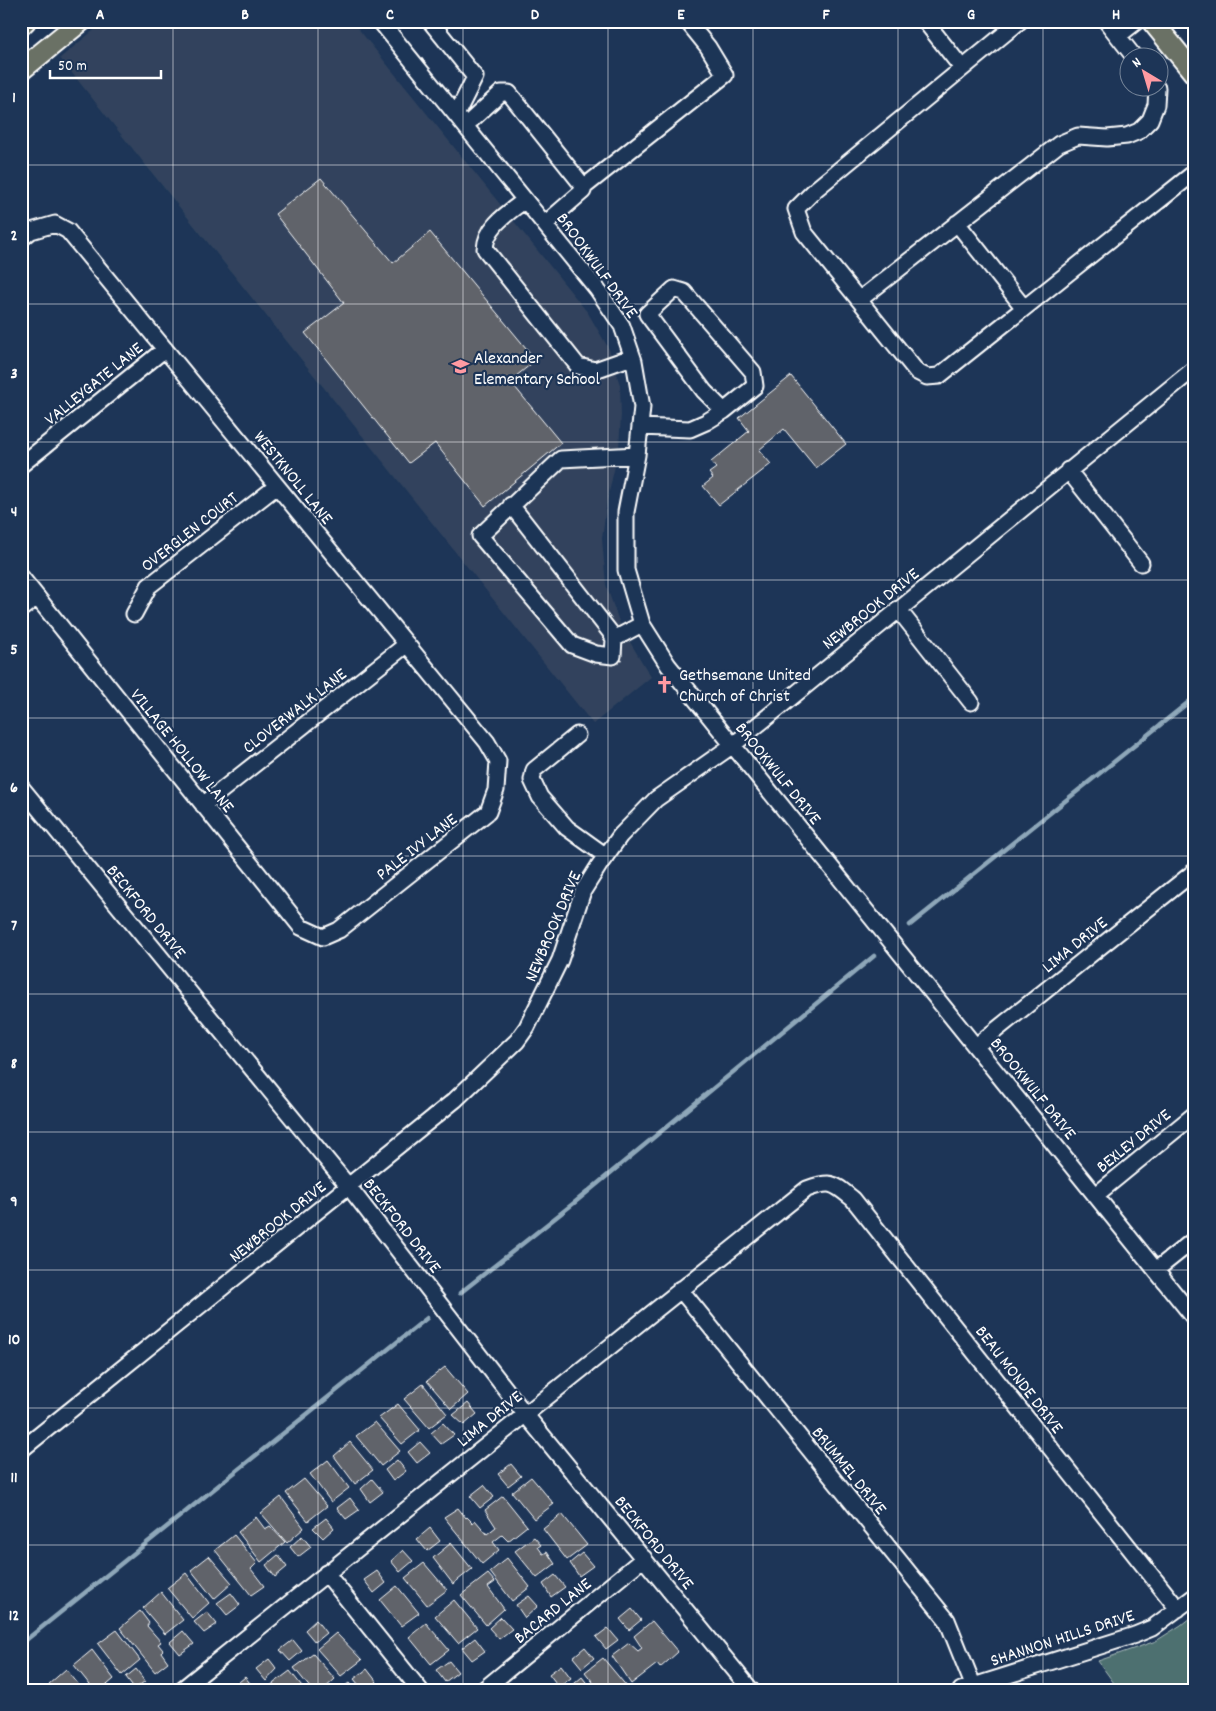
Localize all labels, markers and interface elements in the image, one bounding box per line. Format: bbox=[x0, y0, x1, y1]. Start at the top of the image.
text: A bbox=[96, 4, 105, 27]
text: B bbox=[241, 4, 249, 27]
text: C bbox=[386, 4, 394, 27]
text: D bbox=[531, 4, 540, 27]
text: E bbox=[677, 4, 685, 27]
text: F bbox=[822, 4, 830, 27]
text: G bbox=[967, 4, 975, 27]
text: H bbox=[1112, 4, 1120, 27]
scale bar bbox=[50, 48, 161, 80]
north arrow bbox=[1118, 48, 1168, 98]
text: N bbox=[1128, 53, 1146, 73]
text: 50 m bbox=[58, 56, 87, 78]
text: 1 bbox=[12, 87, 16, 110]
street label: BROOKWULF DRIVE bbox=[549, 208, 643, 324]
text: 2 bbox=[11, 225, 18, 248]
street label: VALLEYGATE LANE bbox=[40, 337, 149, 433]
place label: Alexander Elementary School bbox=[474, 347, 601, 393]
school or university icon: Alexander Elementary School bbox=[450, 357, 470, 377]
text: 3 bbox=[10, 363, 18, 386]
street label: WESTKNOLL LANE bbox=[246, 426, 338, 531]
street label: OVERGLEN COURT bbox=[137, 487, 245, 579]
text: 4 bbox=[11, 501, 17, 524]
street label: NEWBROOK DRIVE bbox=[818, 563, 925, 657]
text: 5 bbox=[10, 639, 18, 662]
street label: CLOVERWALK LANE bbox=[238, 663, 353, 761]
place label: Gethsemane United Church of Christ bbox=[679, 664, 811, 710]
church icon: Gethsemane United Church of Christ bbox=[655, 674, 675, 694]
street label: VILLAGE HOLLOW LANE bbox=[123, 684, 239, 819]
street label: BROOKWULF DRIVE bbox=[728, 718, 826, 831]
text: 6 bbox=[10, 777, 18, 800]
street label: PALE IVY LANE bbox=[372, 808, 463, 888]
street label: BECKFORD DRIVE bbox=[99, 860, 191, 965]
street label: NEWBROOK DRIVE bbox=[520, 868, 589, 986]
street label: LIMA DRIVE bbox=[1037, 912, 1114, 980]
text: 7 bbox=[11, 915, 17, 938]
street label: BROOKWULF DRIVE bbox=[983, 1033, 1081, 1146]
text: 8 bbox=[11, 1053, 18, 1076]
street label: BEXLEY DRIVE bbox=[1092, 1104, 1177, 1180]
street label: BECKFORD DRIVE bbox=[356, 1174, 446, 1280]
street label: NEWBROOK DRIVE bbox=[225, 1176, 332, 1270]
text: 9 bbox=[10, 1191, 18, 1214]
street label: BEAU MONDE DRIVE bbox=[968, 1321, 1068, 1440]
text: 10 bbox=[8, 1329, 20, 1352]
street label: LIMA DRIVE bbox=[452, 1386, 529, 1454]
street label: BRUMMEL DRIVE bbox=[805, 1422, 892, 1521]
text: 11 bbox=[10, 1467, 18, 1490]
street label: BECKFORD DRIVE bbox=[607, 1491, 699, 1596]
street label: BACARD LANE bbox=[509, 1573, 598, 1651]
street label: SHANNON HILLS DRIVE bbox=[988, 1604, 1138, 1674]
text: 12 bbox=[9, 1605, 19, 1628]

